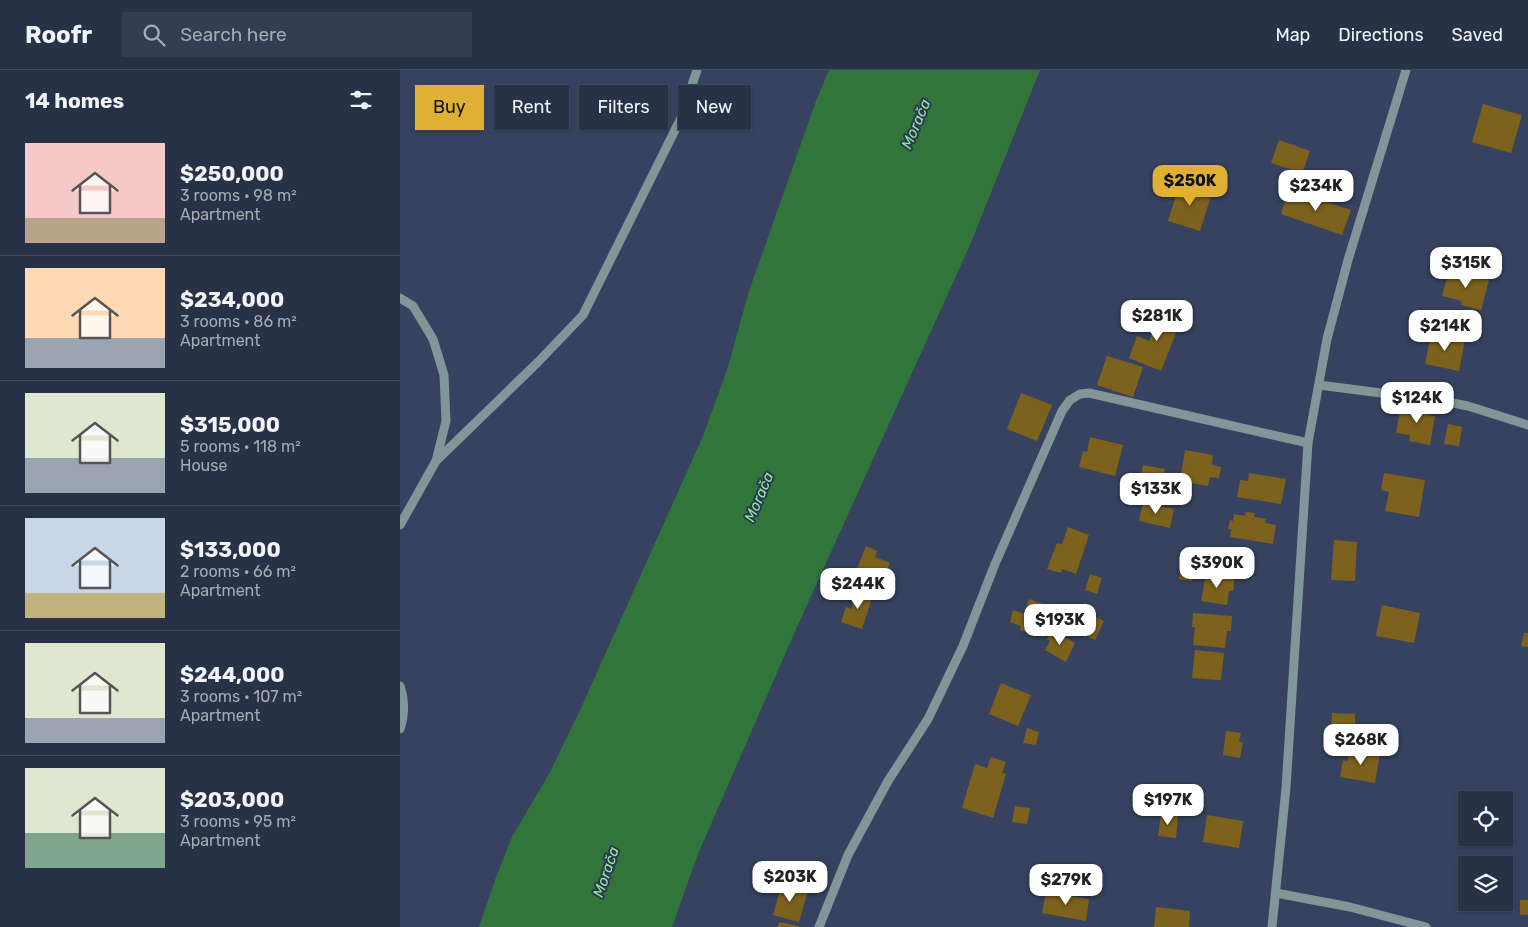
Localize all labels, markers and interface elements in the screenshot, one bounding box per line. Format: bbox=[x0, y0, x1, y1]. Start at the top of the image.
search box bbox=[122, 12, 472, 57]
text: Roofr bbox=[25, 21, 92, 49]
icon: search bbox=[140, 21, 168, 49]
text: Search here bbox=[180, 23, 287, 46]
text: Map bbox=[1275, 24, 1310, 46]
text: Directions bbox=[1338, 24, 1424, 46]
text: Saved bbox=[1452, 24, 1503, 46]
chip: Buy bbox=[415, 85, 484, 130]
chip: Rent bbox=[494, 85, 569, 130]
chip: Filters bbox=[579, 85, 668, 130]
chip: New bbox=[678, 85, 751, 130]
icon: filters bbox=[347, 86, 375, 114]
text: 14 homes bbox=[25, 88, 124, 113]
water label: Morača bbox=[898, 96, 935, 152]
text: $250,000 bbox=[180, 161, 284, 186]
icon: home bbox=[65, 163, 125, 223]
pin: $250K bbox=[1155, 164, 1225, 207]
pin: $234K bbox=[1281, 170, 1351, 212]
text: $250K bbox=[1164, 171, 1216, 190]
text: $234K bbox=[1289, 176, 1343, 195]
text: 3 rooms · 98 m² bbox=[180, 186, 297, 205]
text: Apartment bbox=[180, 205, 260, 224]
pin: $315K bbox=[1431, 246, 1501, 289]
text: $315K bbox=[1441, 253, 1491, 272]
text: $234,000 bbox=[180, 287, 284, 312]
icon: home bbox=[65, 288, 125, 348]
pin: $281K bbox=[1122, 300, 1192, 342]
text: $281K bbox=[1132, 306, 1182, 325]
pin: $214K bbox=[1410, 310, 1480, 352]
text: 3 rooms · 86 m² bbox=[180, 312, 297, 331]
text: $214K bbox=[1420, 316, 1470, 335]
text: Apartment bbox=[180, 331, 260, 350]
pin: $124K bbox=[1382, 382, 1452, 424]
text: $124K bbox=[1392, 388, 1442, 407]
text: $315,000 bbox=[180, 412, 280, 437]
icon: home bbox=[65, 413, 125, 473]
text: 5 rooms · 118 m² bbox=[180, 437, 301, 456]
text: House bbox=[180, 456, 227, 475]
water label: Morača bbox=[741, 469, 778, 525]
pin: $133K bbox=[1121, 472, 1191, 515]
text: $133K bbox=[1131, 479, 1181, 498]
text: $133,000 bbox=[180, 537, 281, 562]
icon: home bbox=[65, 538, 125, 598]
pin: $390K bbox=[1182, 546, 1252, 589]
text: $390K bbox=[1191, 553, 1243, 572]
text: 2 rooms · 66 m² bbox=[180, 562, 296, 581]
pin: $244K bbox=[823, 568, 893, 610]
text: $244K bbox=[831, 574, 885, 593]
text: Apartment bbox=[180, 581, 260, 600]
pin: $193K bbox=[1025, 604, 1095, 646]
text: $193K bbox=[1035, 610, 1085, 629]
text: $244,000 bbox=[180, 662, 285, 687]
icon: home bbox=[65, 663, 125, 723]
text: 3 rooms · 107 m² bbox=[180, 687, 302, 706]
text: Apartment bbox=[180, 706, 260, 725]
pin: $268K bbox=[1326, 724, 1396, 766]
text: $268K bbox=[1335, 730, 1387, 749]
pin: $197K bbox=[1133, 784, 1203, 826]
text: $203,000 bbox=[180, 787, 284, 812]
icon: home bbox=[65, 788, 125, 848]
text: $197K bbox=[1144, 790, 1192, 809]
map controls bbox=[1458, 791, 1513, 911]
button: locate bbox=[1458, 791, 1513, 846]
text: 3 rooms · 95 m² bbox=[180, 812, 296, 831]
text: Apartment bbox=[180, 831, 260, 850]
water label: Morača bbox=[589, 844, 623, 900]
button: layers bbox=[1458, 856, 1513, 911]
pin: $203K bbox=[755, 860, 825, 903]
pin: $279K bbox=[1031, 864, 1101, 906]
text: $203K bbox=[763, 867, 817, 886]
text: $279K bbox=[1040, 870, 1092, 889]

